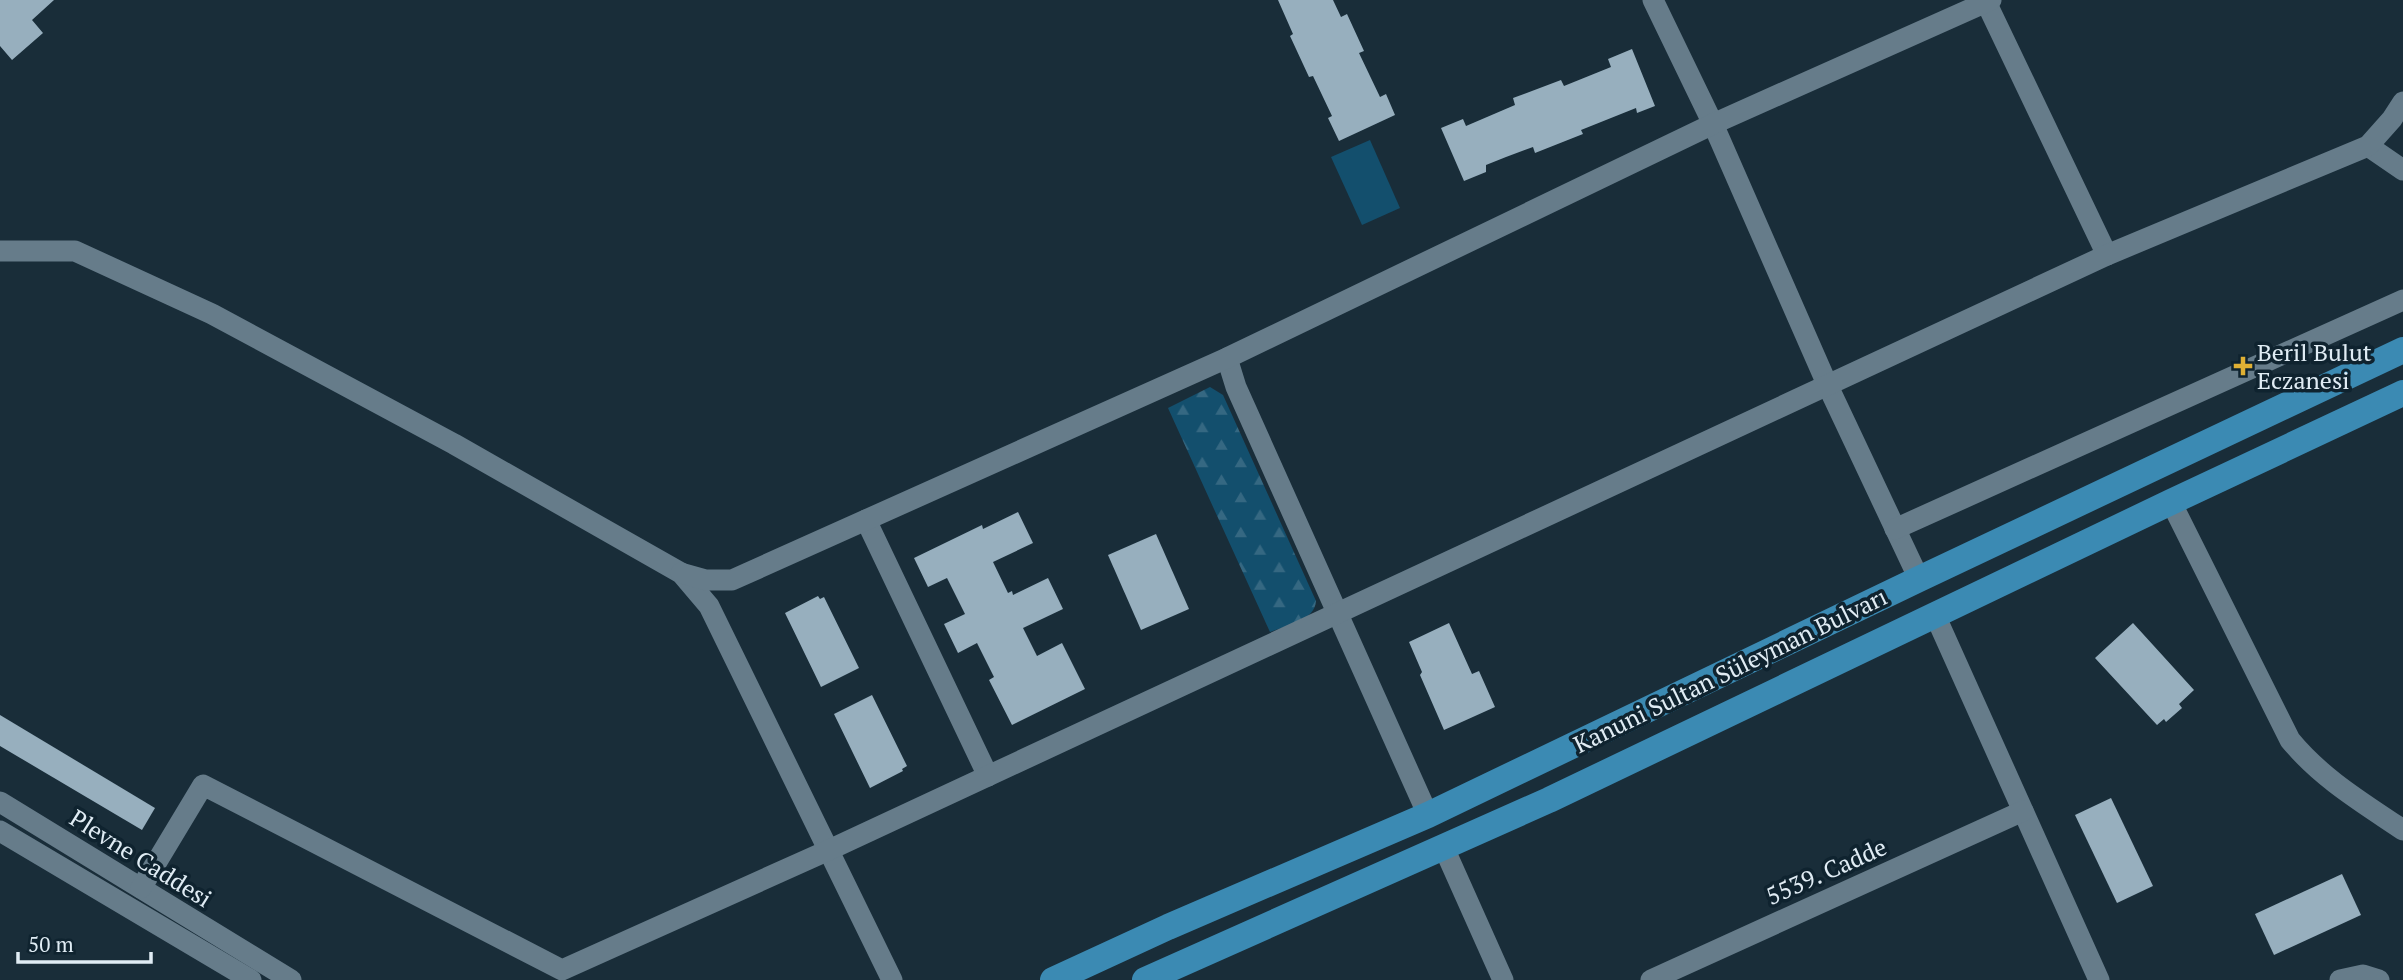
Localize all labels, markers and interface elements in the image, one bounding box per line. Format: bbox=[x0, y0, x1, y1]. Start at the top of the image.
place label: Beril Bulut Eczanesi bbox=[2257, 336, 2372, 396]
marker: Beril Bulut Eczanesi bbox=[2235, 358, 2251, 374]
street label: Kanuni Sultan Süleyman Bulvarı bbox=[1568, 580, 1892, 760]
street label: Plevne Caddesi bbox=[64, 802, 218, 914]
street label: 5539. Cadde bbox=[1761, 830, 1891, 912]
scale bar bbox=[18, 920, 150, 964]
text: 50 m bbox=[28, 930, 74, 958]

